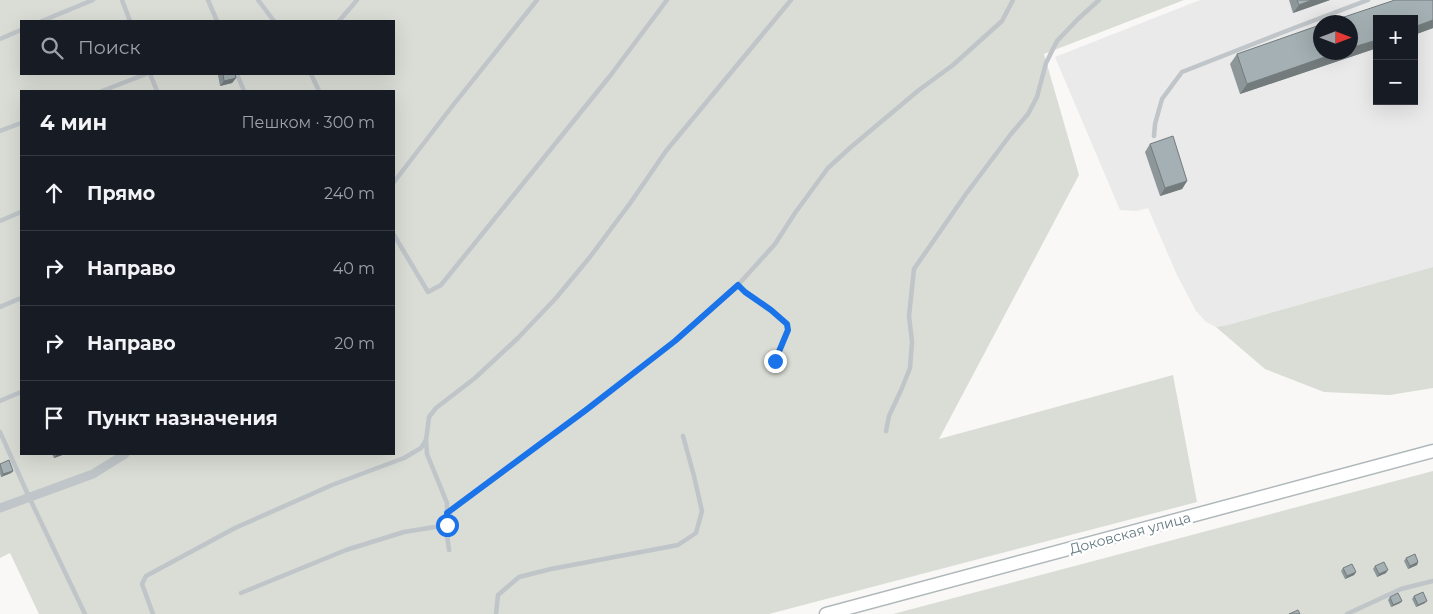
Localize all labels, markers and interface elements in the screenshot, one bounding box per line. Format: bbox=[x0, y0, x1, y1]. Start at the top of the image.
north arrow bbox=[1313, 15, 1358, 60]
map controls bbox=[1373, 15, 1418, 105]
button: + bbox=[1373, 15, 1418, 60]
search box bbox=[20, 20, 395, 75]
icon: search bbox=[38, 34, 66, 62]
text: Поиск bbox=[78, 36, 141, 59]
button: − bbox=[1373, 60, 1418, 105]
text: 4 мин bbox=[40, 110, 107, 135]
text: Пешком · 300 m bbox=[241, 113, 375, 132]
icon: ahead bbox=[40, 179, 68, 207]
text: Прямо bbox=[87, 182, 155, 205]
text: 240 m bbox=[324, 184, 375, 203]
icon: right bbox=[40, 254, 68, 282]
text: Направо bbox=[87, 257, 176, 280]
text: 40 m bbox=[333, 259, 375, 278]
icon: right bbox=[40, 329, 68, 357]
text: Направо bbox=[87, 332, 176, 355]
text: 20 m bbox=[334, 334, 375, 353]
route end bbox=[764, 350, 787, 373]
icon: arrive bbox=[40, 404, 68, 432]
text: Пункт назначения bbox=[87, 407, 278, 430]
street label: Доковская улица bbox=[1067, 508, 1193, 558]
route start bbox=[436, 514, 459, 537]

